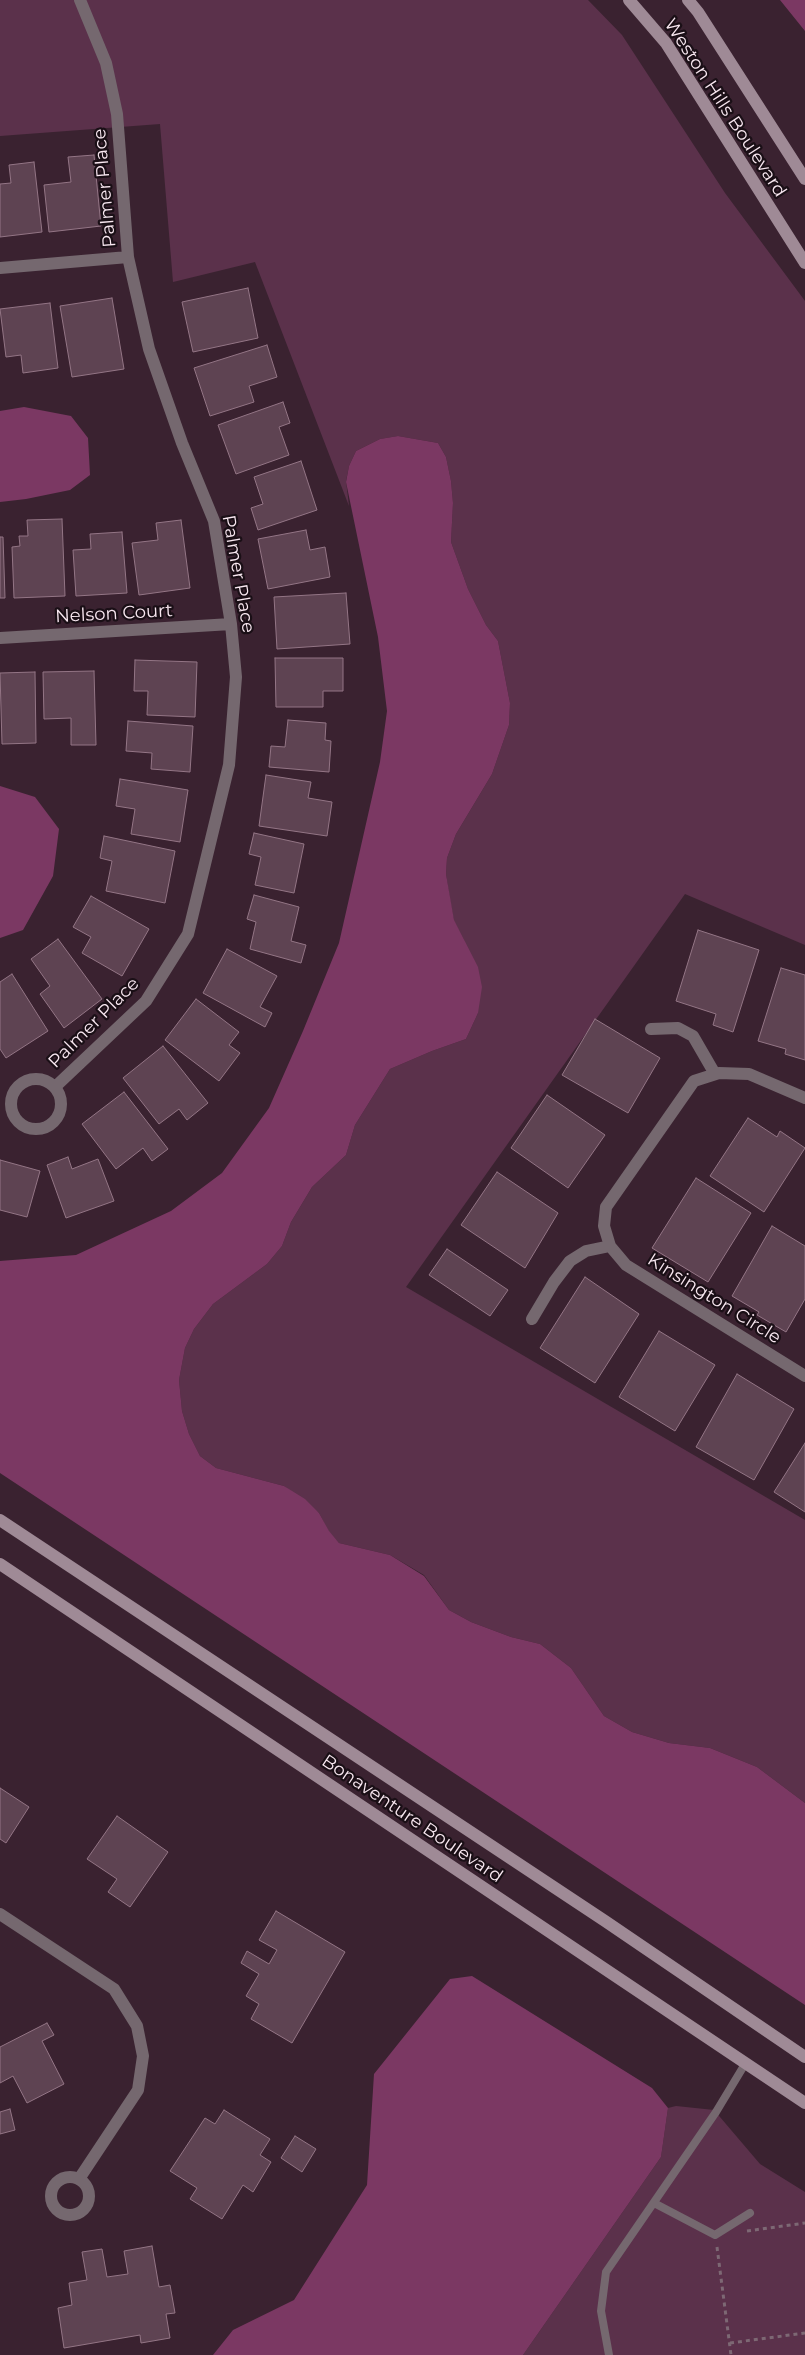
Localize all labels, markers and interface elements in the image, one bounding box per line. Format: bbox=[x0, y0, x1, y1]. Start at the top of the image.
street label: Weston Hills Boulevard bbox=[659, 15, 791, 201]
street label: Palmer Place bbox=[89, 128, 121, 248]
street label: Palmer Place bbox=[217, 513, 259, 635]
street label: Nelson Court bbox=[55, 600, 173, 628]
street label: Palmer Place bbox=[44, 973, 144, 1073]
street label: Kinsington Circle bbox=[643, 1249, 785, 1349]
street label: Bonaventure Boulevard bbox=[317, 1750, 507, 1888]

